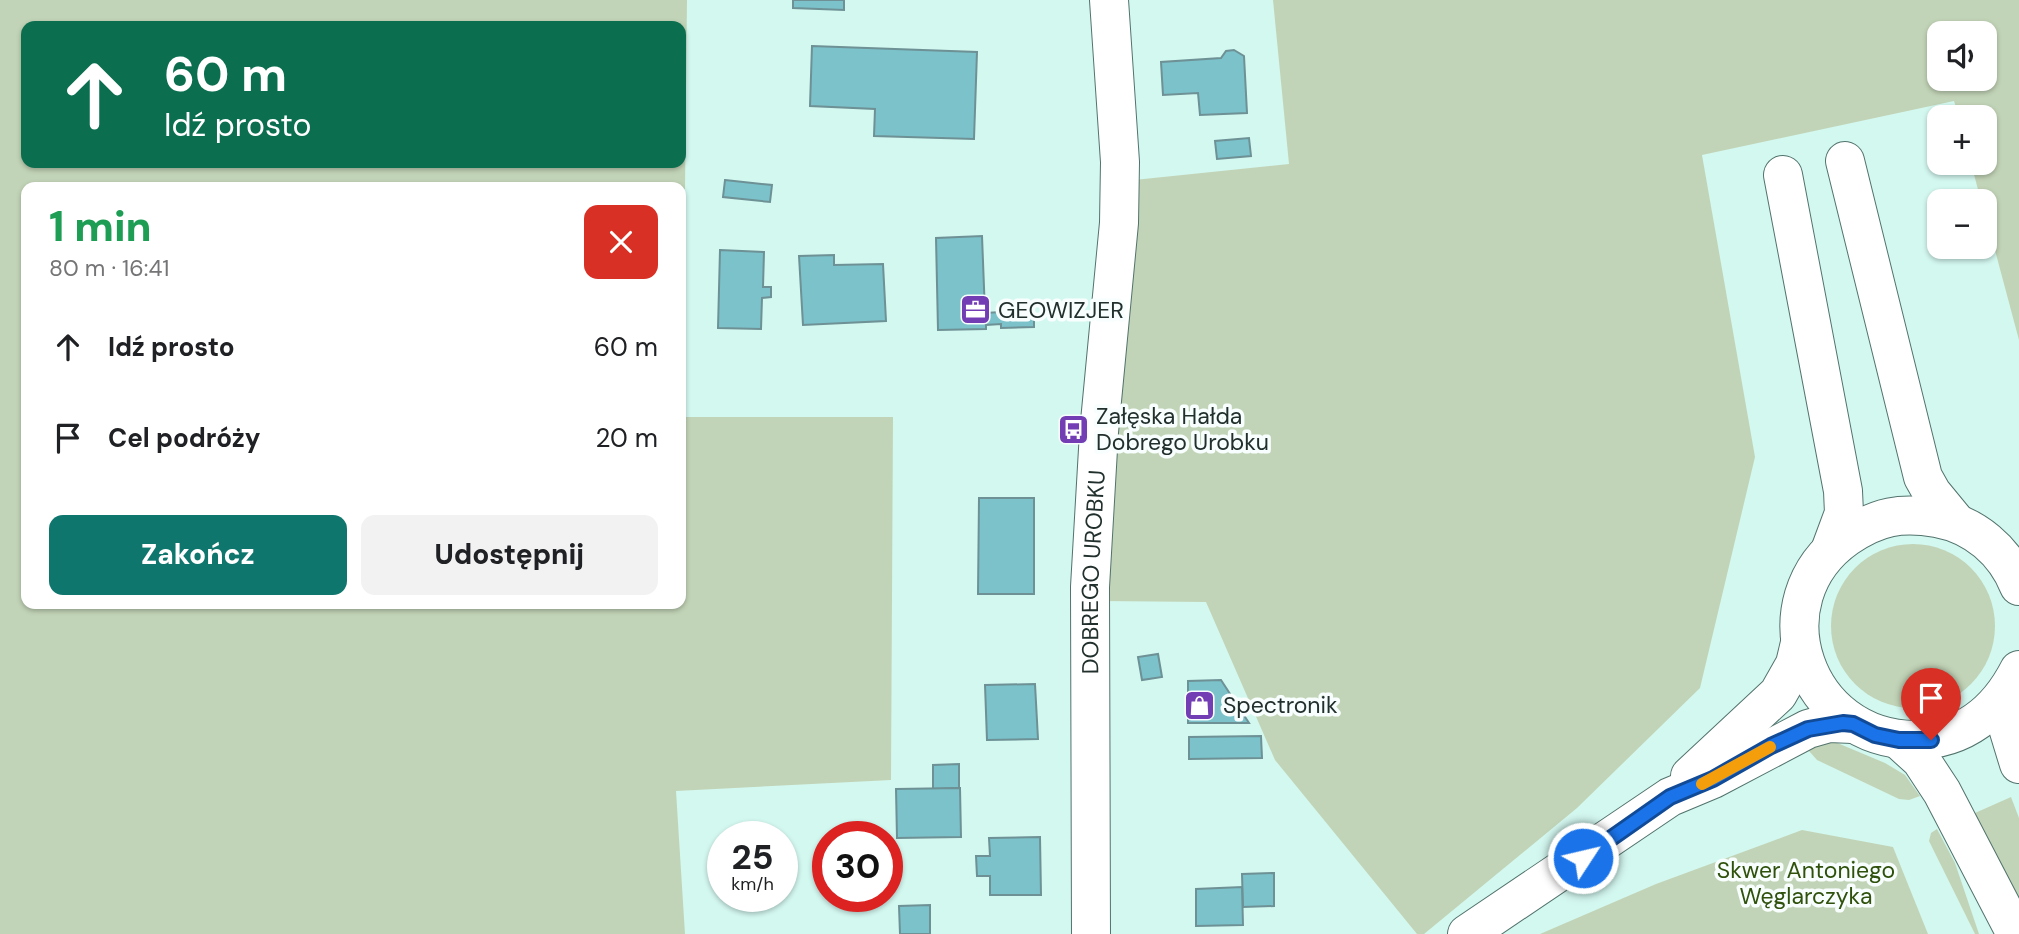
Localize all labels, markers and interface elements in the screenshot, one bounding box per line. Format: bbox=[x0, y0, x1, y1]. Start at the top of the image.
map controls bbox=[1927, 21, 1997, 259]
button: sound bbox=[1927, 21, 1997, 91]
text: 60 m bbox=[164, 42, 287, 106]
icon: ahead bbox=[49, 49, 140, 140]
text: Idź prosto bbox=[164, 104, 311, 146]
button: + bbox=[1927, 105, 1997, 175]
button: − bbox=[1927, 189, 1997, 259]
text: 1 min bbox=[49, 199, 152, 254]
button: close bbox=[584, 205, 658, 279]
text: 80 m · 16:41 bbox=[49, 253, 170, 283]
office icon: GEOWIZJER bbox=[958, 293, 992, 327]
place label: GEOWIZJER bbox=[998, 295, 1124, 325]
icon: ahead bbox=[49, 328, 87, 366]
text: Idź prosto bbox=[108, 330, 235, 364]
text: 60 m bbox=[594, 330, 658, 364]
place label: Załęska Hałda Dobrego Urobku bbox=[1096, 401, 1269, 457]
bus stop icon: Załęska Hałda Dobrego Urobku bbox=[1056, 412, 1090, 446]
icon: arrive bbox=[49, 419, 87, 457]
text: Cel podróży bbox=[108, 421, 261, 455]
text: 20 m bbox=[595, 421, 658, 455]
street label: DOBREGO UROBKU bbox=[1075, 469, 1112, 674]
button: Zakończ bbox=[49, 515, 347, 595]
button: Udostępnij bbox=[361, 515, 658, 595]
pin bbox=[1901, 668, 1961, 740]
icon: arrive bbox=[1912, 679, 1950, 717]
shop icon: Spectronik bbox=[1183, 688, 1217, 722]
place label: Spectronik bbox=[1223, 690, 1338, 720]
speed limit sign: 30 bbox=[812, 821, 903, 912]
position arrow bbox=[1546, 821, 1620, 895]
text: 25 bbox=[732, 834, 773, 880]
park label: Skwer Antoniego Węglarczyka bbox=[1717, 855, 1895, 911]
text: km/h bbox=[731, 872, 774, 896]

